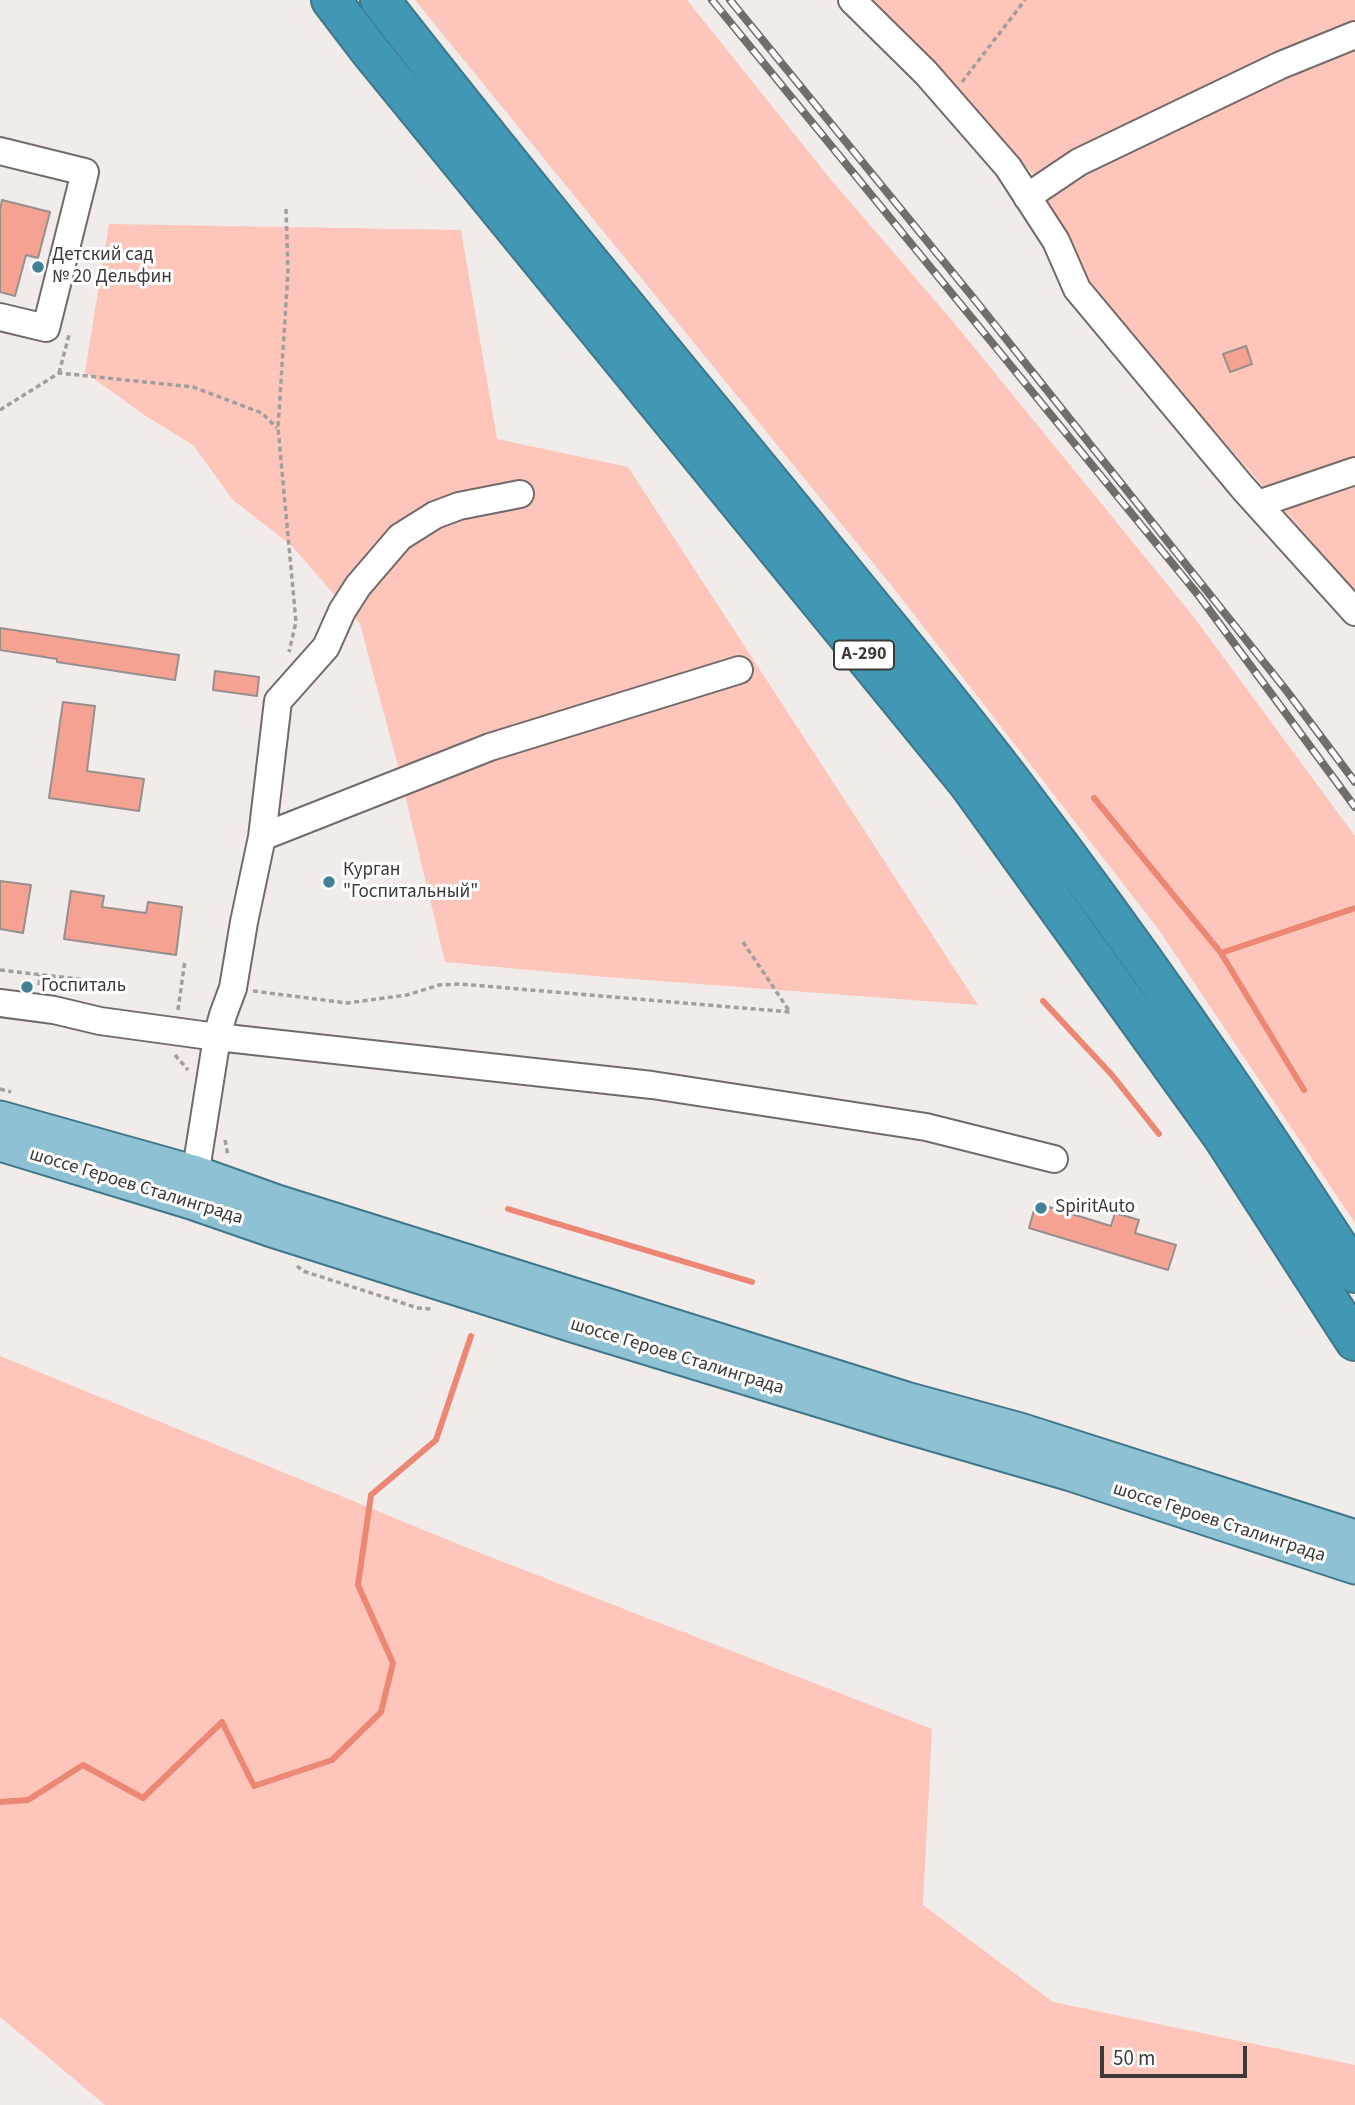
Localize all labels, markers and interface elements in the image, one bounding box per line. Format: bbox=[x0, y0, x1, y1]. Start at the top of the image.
place label: Детский сад № 20 Дельфин bbox=[52, 245, 172, 289]
marker: Детский сад № 20 Дельфин bbox=[30, 259, 46, 275]
road number: А-290 bbox=[834, 640, 894, 670]
place label: Курган "Госпитальный" bbox=[343, 860, 478, 904]
marker: Курган "Госпитальный" bbox=[321, 874, 337, 890]
place label: Госпиталь bbox=[41, 976, 126, 998]
marker: Госпиталь bbox=[19, 979, 35, 995]
street label: шоссе Героев Сталинграда bbox=[26, 1144, 246, 1230]
place label: SpiritAuto bbox=[1055, 1197, 1135, 1219]
marker: SpiritAuto bbox=[1033, 1200, 1049, 1216]
street label: шоссе Героев Сталинграда bbox=[567, 1314, 787, 1400]
street label: шоссе Героев Сталинграда bbox=[1110, 1478, 1328, 1568]
scale bar bbox=[1103, 2032, 1250, 2076]
text: 50 m bbox=[1113, 2043, 1155, 2073]

